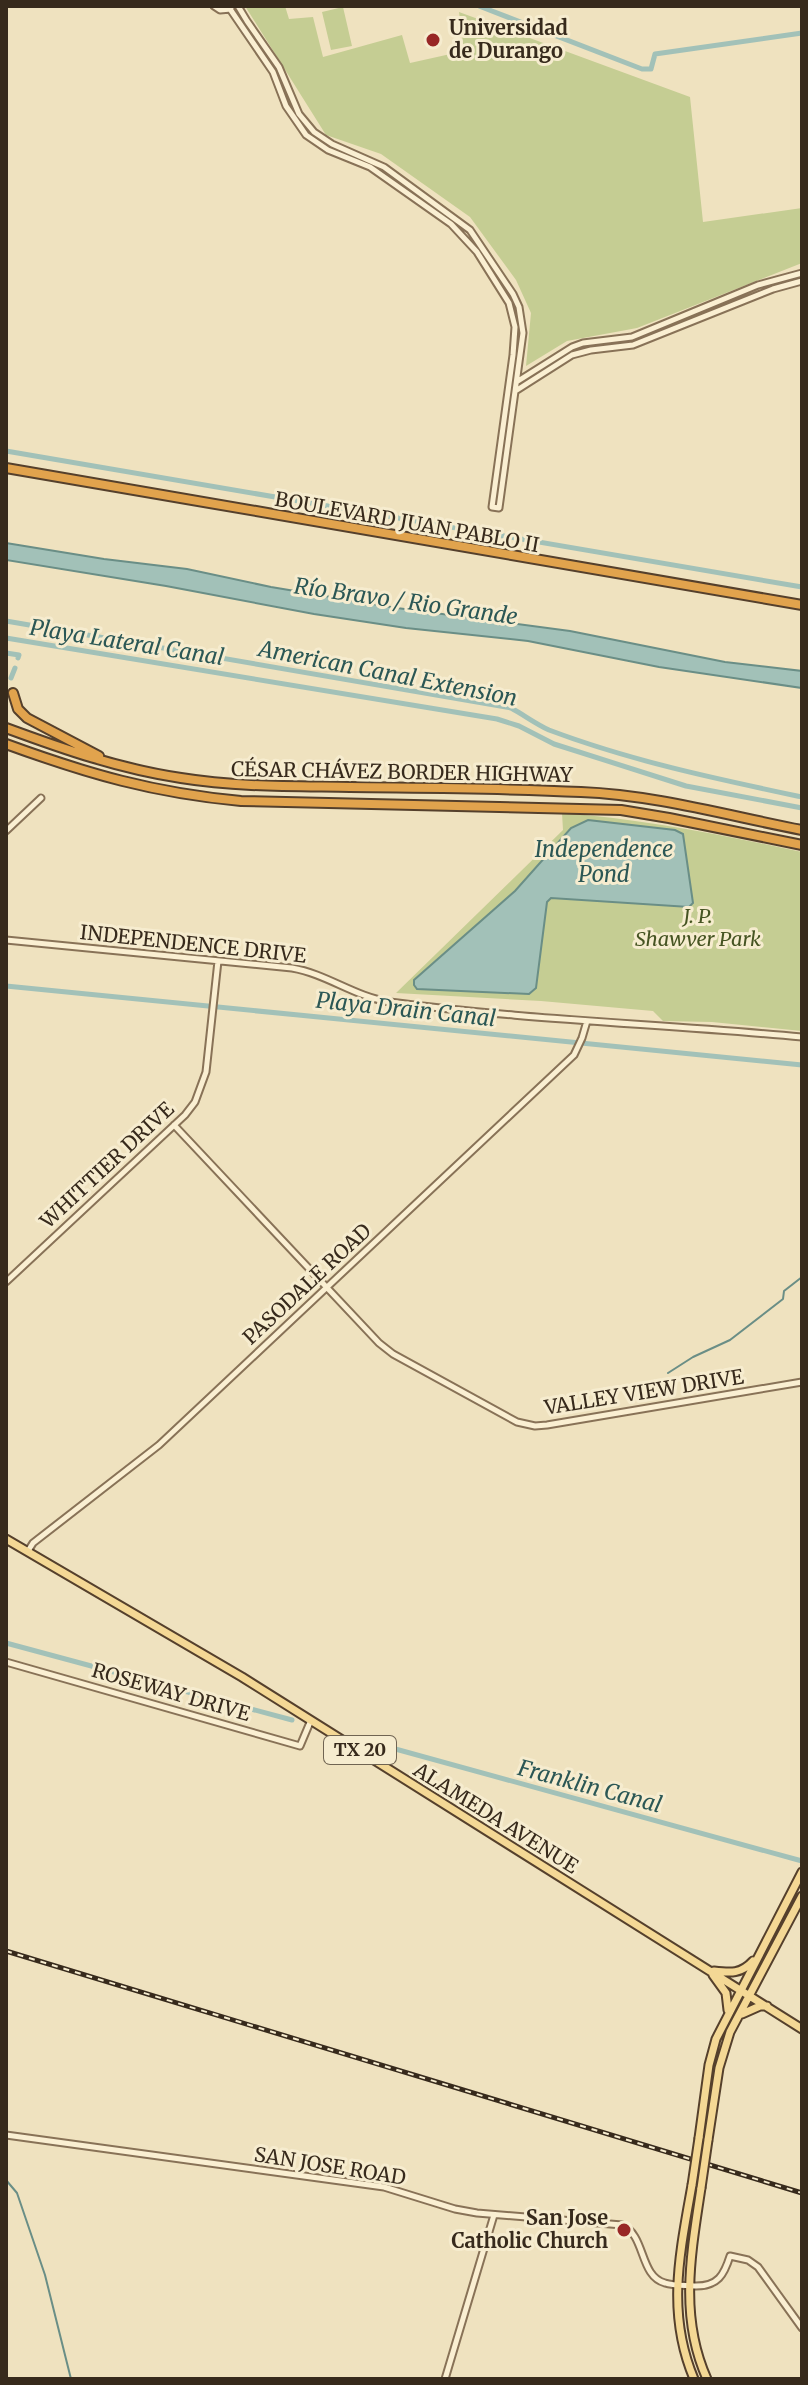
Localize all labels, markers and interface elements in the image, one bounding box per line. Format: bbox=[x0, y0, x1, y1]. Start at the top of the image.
place label: Universidad de Durango bbox=[449, 15, 568, 63]
marker: Universidad de Durango bbox=[424, 31, 442, 49]
street label: BOULEVARD JUAN PABLO II bbox=[273, 486, 541, 557]
water label: Río Bravo / Rio Grande bbox=[292, 571, 520, 631]
water label: Playa Lateral Canal bbox=[28, 613, 226, 671]
water label: American Canal Extension bbox=[254, 634, 520, 712]
street label: CÉSAR CHÁVEZ BORDER HIGHWAY bbox=[231, 754, 574, 787]
water label: Independence Pond bbox=[535, 835, 673, 888]
park label: J. P. Shawver Park bbox=[635, 903, 761, 951]
street label: INDEPENDENCE DRIVE bbox=[79, 919, 308, 968]
water label: Playa Drain Canal bbox=[315, 986, 497, 1032]
street label: WHITTIER DRIVE bbox=[34, 1096, 179, 1234]
street label: PASODALE ROAD bbox=[237, 1218, 376, 1349]
street label: VALLEY VIEW DRIVE bbox=[542, 1363, 746, 1420]
street label: ROSEWAY DRIVE bbox=[89, 1657, 253, 1726]
road number: TX 20 bbox=[324, 1736, 396, 1764]
water label: Franklin Canal bbox=[514, 1753, 665, 1819]
street label: ALAMEDA AVENUE bbox=[408, 1756, 583, 1879]
street label: SAN JOSE ROAD bbox=[252, 2141, 408, 2190]
place label: San Jose Catholic Church bbox=[451, 2205, 609, 2253]
marker: San Jose Catholic Church bbox=[615, 2221, 633, 2239]

